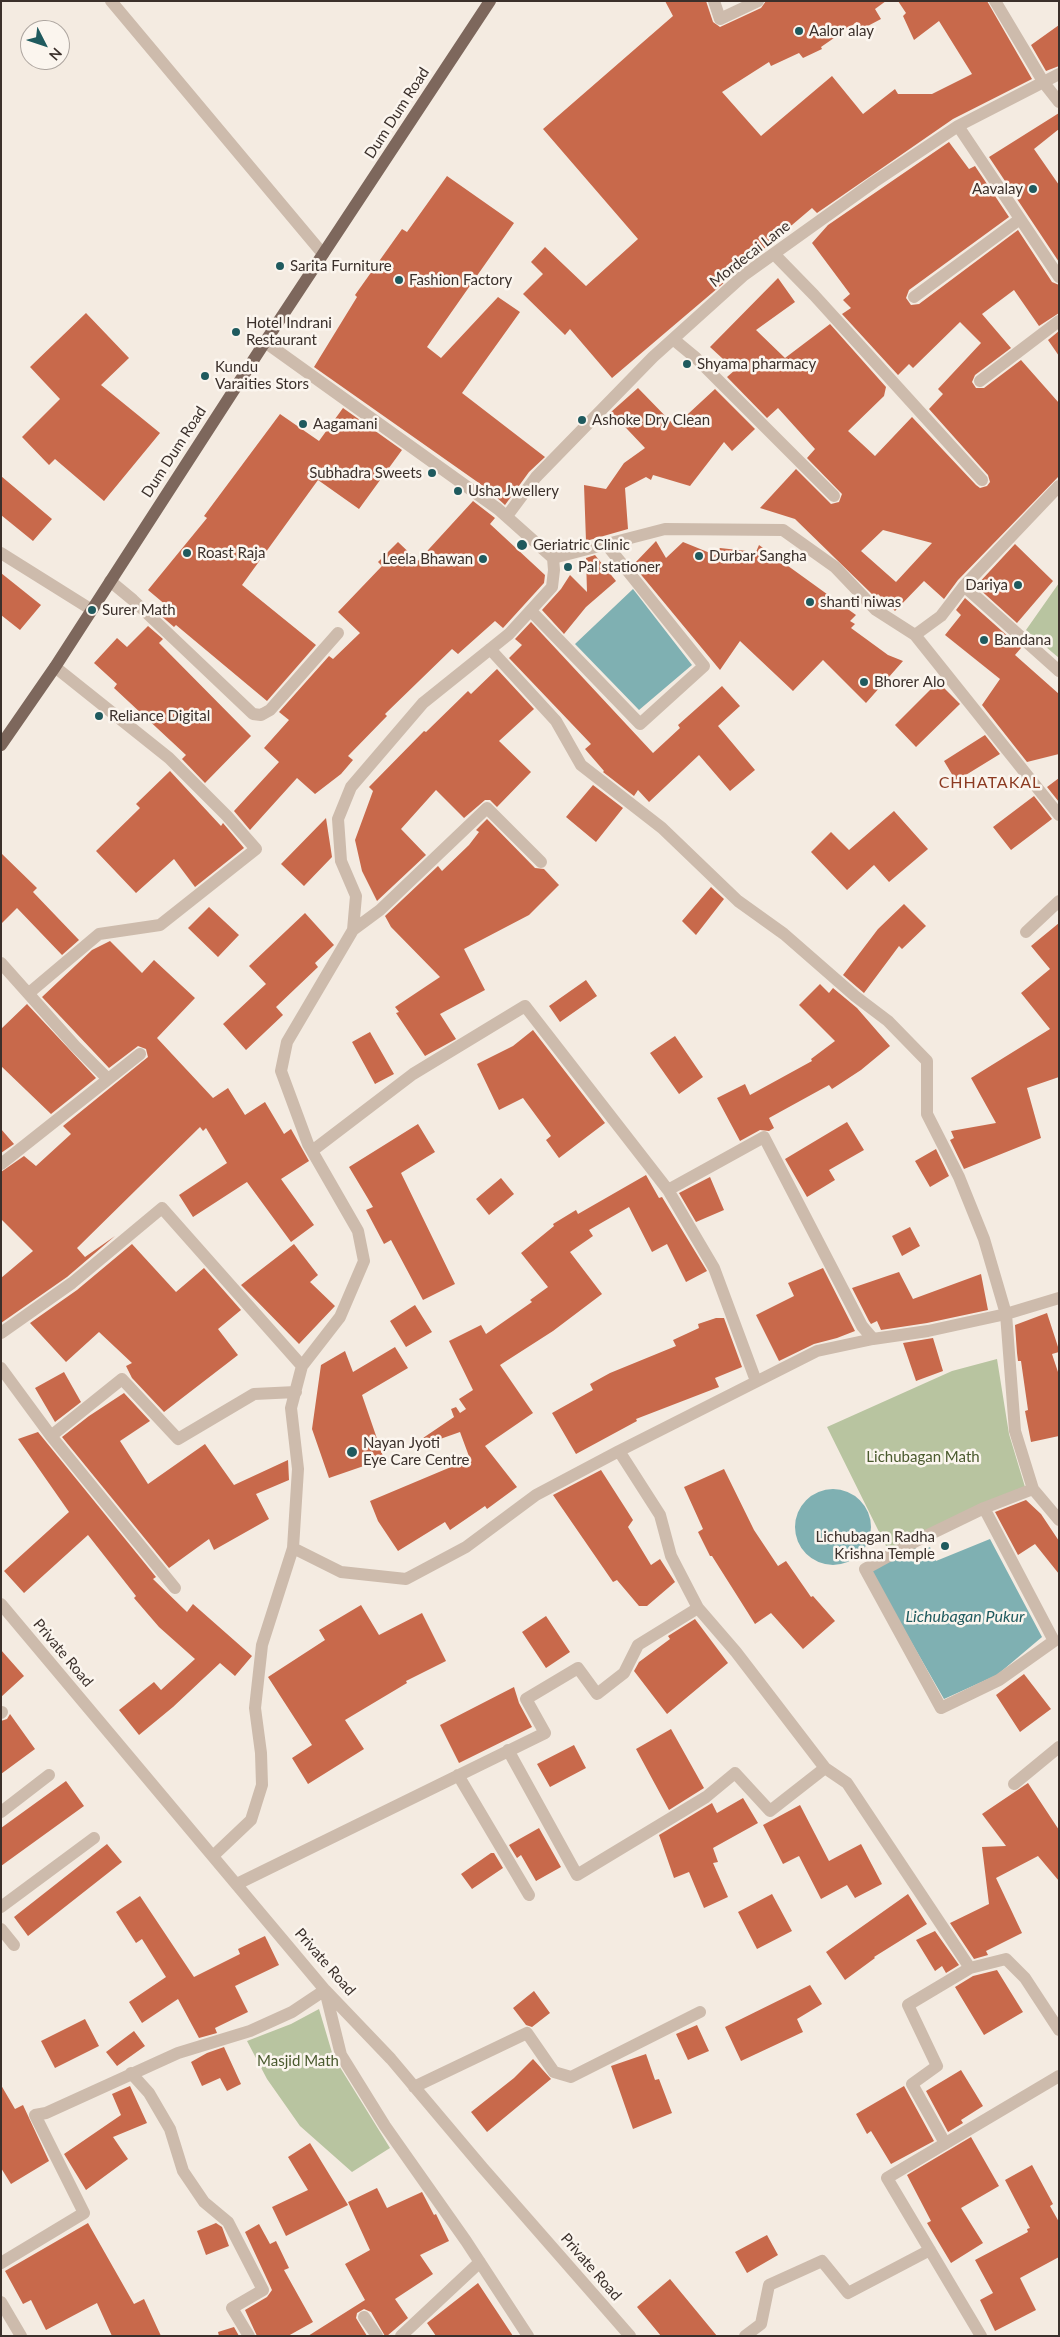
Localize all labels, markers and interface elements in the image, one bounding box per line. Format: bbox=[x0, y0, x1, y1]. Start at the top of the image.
north arrow bbox=[20, 20, 70, 70]
place label: Aalor alay bbox=[809, 22, 874, 40]
marker: Aalor alay bbox=[793, 25, 805, 37]
text: N bbox=[46, 45, 66, 64]
street label: Dum Dum Road bbox=[361, 64, 433, 162]
place label: Aavalay bbox=[972, 180, 1023, 198]
marker: Aavalay bbox=[1027, 183, 1039, 195]
street label: Mordecai Lane bbox=[706, 217, 794, 291]
place label: Sarita Furniture bbox=[290, 257, 392, 275]
marker: Sarita Furniture bbox=[274, 260, 286, 272]
place label: Fashion Factory bbox=[409, 271, 512, 289]
marker: Fashion Factory bbox=[393, 274, 405, 286]
place label: Hotel Indrani Restaurant bbox=[246, 314, 332, 349]
marker: Hotel Indrani Restaurant bbox=[230, 326, 242, 338]
place label: Shyama pharmacy bbox=[697, 355, 816, 373]
place label: Kundu Varaities Stors bbox=[215, 358, 309, 393]
marker: Shyama pharmacy bbox=[681, 358, 693, 370]
marker: Kundu Varaities Stors bbox=[199, 370, 211, 382]
street label: Dum Dum Road bbox=[138, 403, 210, 501]
place label: Ashoke Dry Clean bbox=[592, 411, 710, 429]
marker: Ashoke Dry Clean bbox=[576, 414, 588, 426]
place label: Aagamani bbox=[313, 415, 378, 433]
marker: Aagamani bbox=[297, 418, 309, 430]
place label: Subhadra Sweets bbox=[309, 464, 422, 482]
marker: Subhadra Sweets bbox=[426, 467, 438, 479]
place label: Usha Jwellery bbox=[468, 482, 559, 500]
marker: Usha Jwellery bbox=[452, 485, 464, 497]
place label: Geriatric Clinic bbox=[533, 536, 630, 554]
marker: Geriatric Clinic bbox=[515, 538, 529, 552]
place label: Roast Raja bbox=[197, 544, 265, 562]
marker: Roast Raja bbox=[181, 547, 193, 559]
place label: Durbar Sangha bbox=[709, 547, 807, 565]
place label: Leela Bhawan bbox=[382, 550, 473, 568]
marker: Durbar Sangha bbox=[693, 550, 705, 562]
marker: Leela Bhawan bbox=[477, 553, 489, 565]
place label: Pal stationer bbox=[578, 558, 660, 576]
marker: Pal stationer bbox=[562, 561, 574, 573]
place label: Dariya bbox=[965, 576, 1008, 594]
marker: Dariya bbox=[1012, 579, 1024, 591]
place label: shanti niwas bbox=[820, 593, 901, 611]
marker: shanti niwas bbox=[804, 596, 816, 608]
place label: Surer Math bbox=[102, 601, 176, 619]
marker: Surer Math bbox=[86, 604, 98, 616]
place label: Bandana bbox=[994, 631, 1051, 649]
marker: Bandana bbox=[978, 634, 990, 646]
place label: Bhorer Alo bbox=[874, 673, 945, 691]
marker: Bhorer Alo bbox=[858, 676, 870, 688]
place label: Reliance Digital bbox=[109, 707, 210, 725]
marker: Reliance Digital bbox=[93, 710, 105, 722]
district label: CHHATAKAL bbox=[938, 773, 1042, 793]
place label: Nayan Jyoti Eye Care Centre bbox=[363, 1434, 470, 1469]
marker: Nayan Jyoti Eye Care Centre bbox=[345, 1445, 359, 1459]
park label: Lichubagan Math bbox=[866, 1448, 980, 1466]
place label: Lichubagan Radha Krishna Temple bbox=[816, 1528, 935, 1563]
marker: Lichubagan Radha Krishna Temple bbox=[939, 1540, 951, 1552]
water label: Lichubagan Pukur bbox=[906, 1607, 1024, 1627]
street label: Private Road bbox=[29, 1615, 97, 1691]
street label: Private Road bbox=[291, 1925, 359, 1999]
park label: Masjid Math bbox=[257, 2052, 339, 2070]
street label: Private Road bbox=[557, 2230, 625, 2304]

